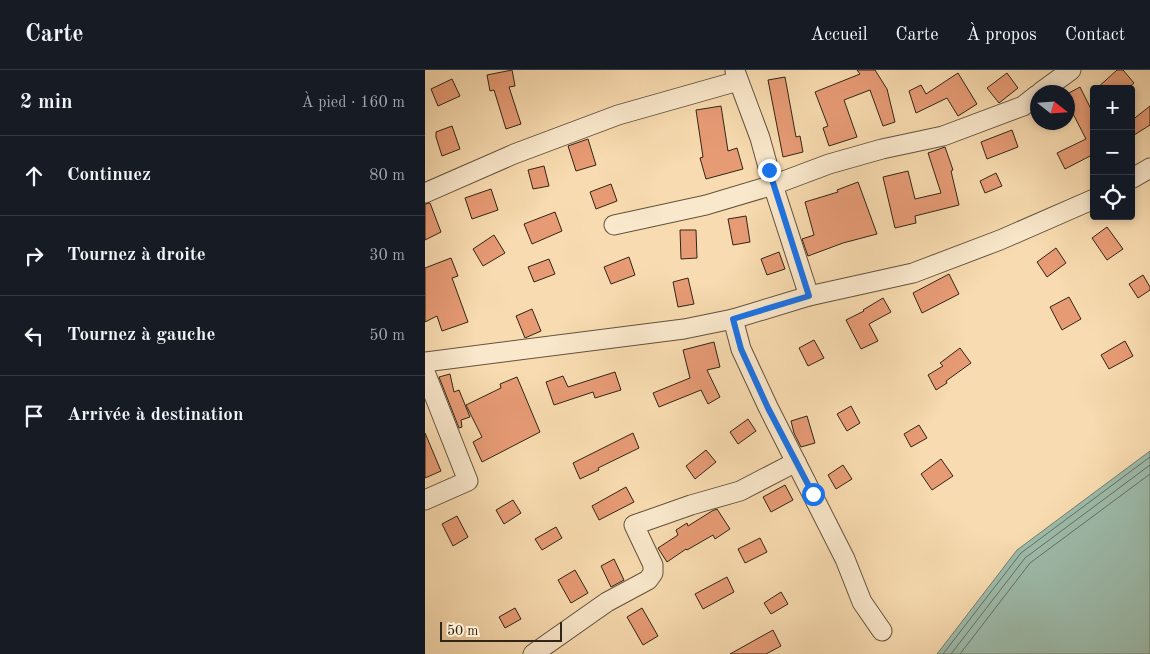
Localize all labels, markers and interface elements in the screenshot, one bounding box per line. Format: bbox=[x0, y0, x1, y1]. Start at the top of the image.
text: Carte bbox=[25, 23, 84, 47]
text: Accueil bbox=[810, 26, 868, 44]
text: Carte bbox=[896, 26, 938, 44]
text: À propos bbox=[966, 26, 1037, 44]
text: Contact bbox=[1065, 26, 1125, 44]
north arrow bbox=[1030, 85, 1075, 130]
map controls bbox=[1090, 85, 1135, 220]
button: + bbox=[1090, 85, 1135, 130]
text: 2 min bbox=[20, 92, 73, 113]
text: À pied · 160 m bbox=[302, 95, 405, 111]
button: − bbox=[1090, 130, 1135, 175]
route end bbox=[758, 159, 781, 182]
icon: ahead bbox=[20, 162, 48, 190]
text: Continuez bbox=[67, 166, 151, 185]
text: 80 m bbox=[369, 168, 405, 184]
button: locate bbox=[1090, 175, 1135, 220]
icon: right bbox=[20, 242, 48, 270]
text: Tournez à droite bbox=[67, 246, 206, 265]
text: 30 m bbox=[369, 248, 405, 264]
icon: left bbox=[20, 322, 48, 350]
text: Tournez à gauche bbox=[67, 326, 215, 345]
text: 50 m bbox=[369, 328, 405, 344]
icon: arrive bbox=[20, 402, 48, 430]
text: Arrivée à destination bbox=[67, 406, 243, 425]
route start bbox=[802, 483, 825, 506]
scale bar bbox=[440, 619, 563, 642]
text: 50 m bbox=[447, 624, 478, 638]

